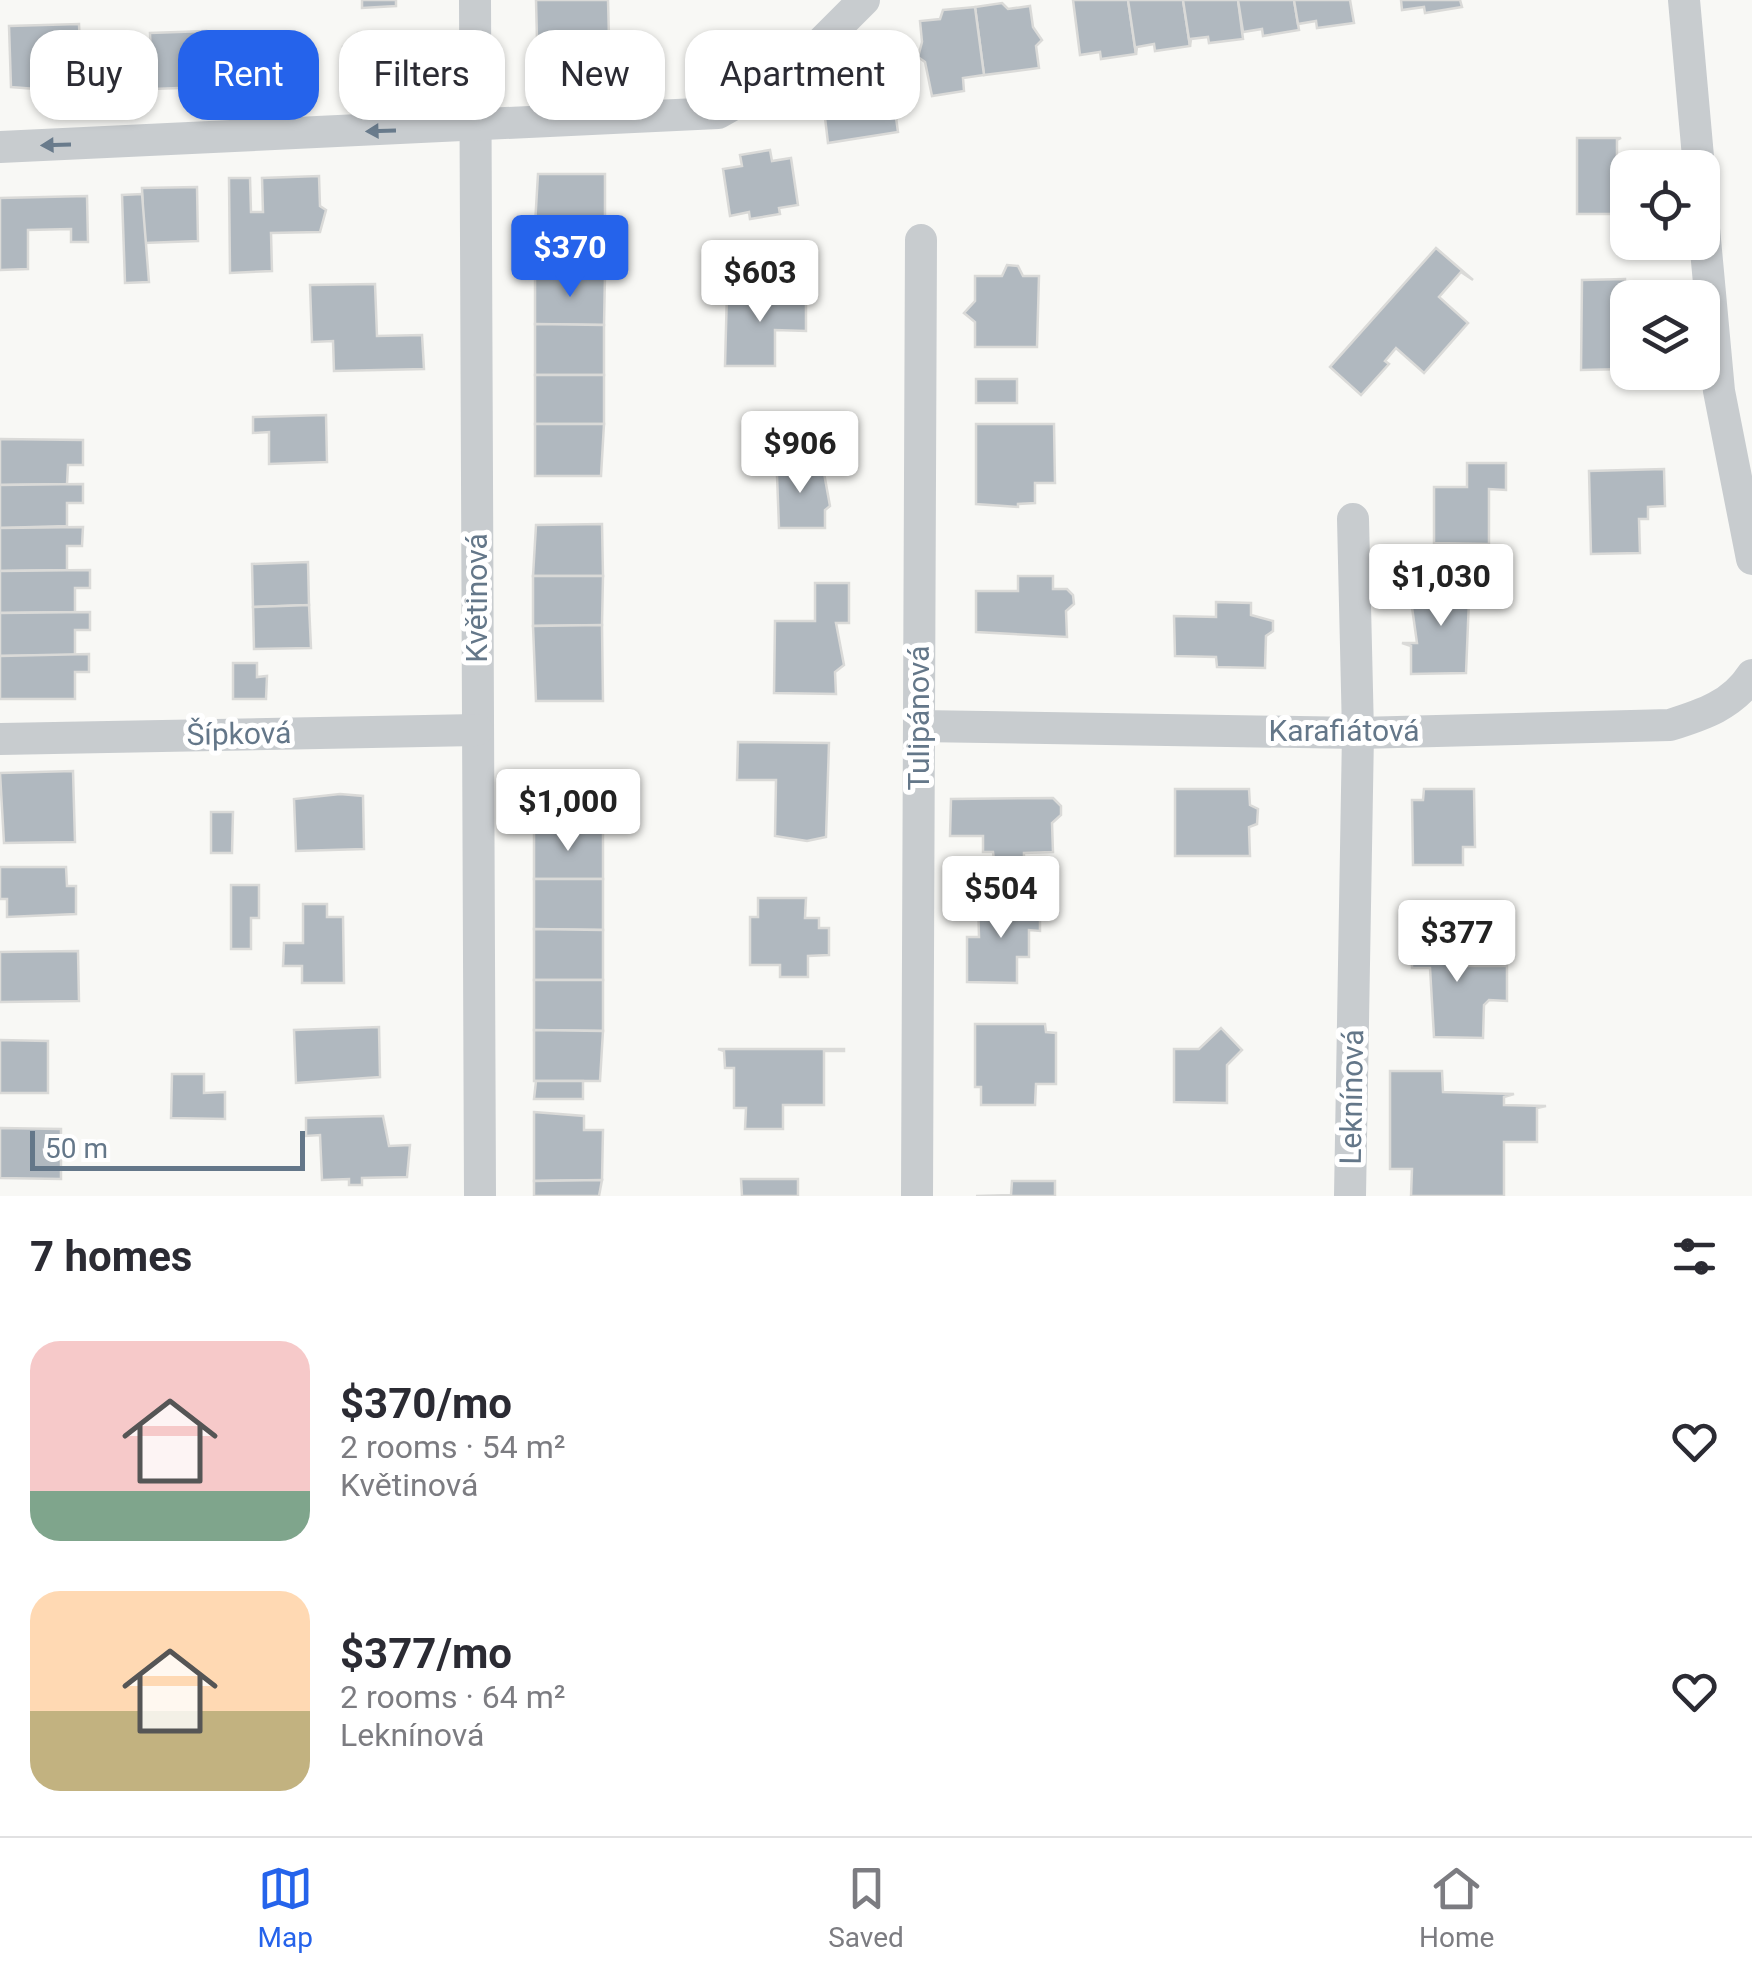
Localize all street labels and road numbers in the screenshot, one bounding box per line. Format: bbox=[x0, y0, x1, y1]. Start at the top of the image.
street label: Květinová bbox=[459, 533, 494, 663]
street label: Tulipánová bbox=[901, 646, 936, 790]
street label: Karafiátová bbox=[1268, 713, 1420, 748]
street label: Šípková bbox=[186, 715, 292, 752]
street label: Leknínová bbox=[1333, 1029, 1370, 1165]

